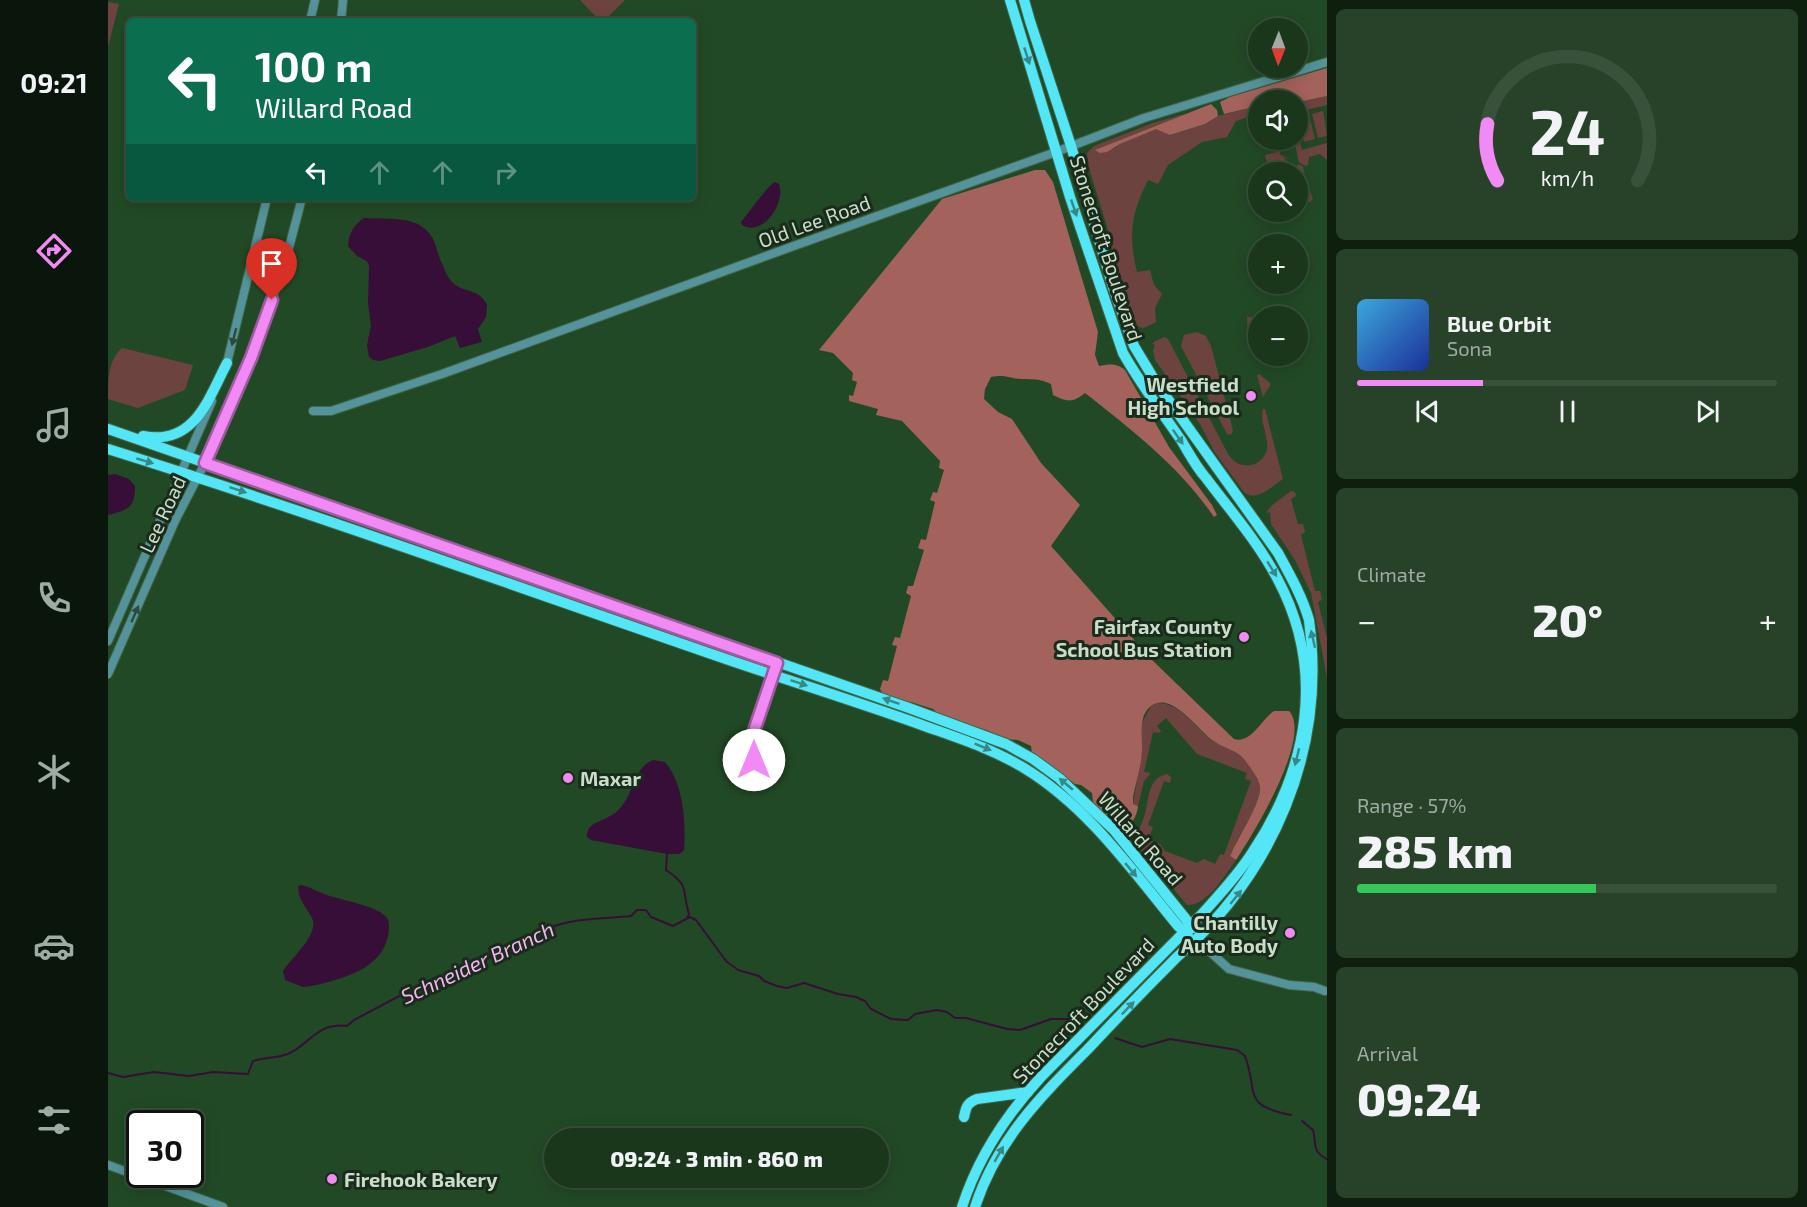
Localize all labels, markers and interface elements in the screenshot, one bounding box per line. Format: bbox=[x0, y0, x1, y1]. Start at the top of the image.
north arrow bbox=[1248, 18, 1308, 78]
map controls bbox=[1248, 18, 1308, 366]
text: 100 m bbox=[255, 40, 372, 90]
icon: left bbox=[156, 42, 234, 120]
one-way arrow bbox=[1023, 47, 1032, 65]
text: 09:21 bbox=[20, 66, 88, 98]
button: sound bbox=[1248, 90, 1308, 150]
text: Willard Road bbox=[255, 91, 412, 123]
text: 24 bbox=[1529, 93, 1605, 168]
street label: Stonecroft Boulevard bbox=[1066, 152, 1148, 344]
icon: left bbox=[300, 156, 333, 189]
icon: ahead bbox=[363, 156, 396, 189]
icon: ahead bbox=[426, 156, 459, 189]
icon: right bbox=[489, 156, 522, 189]
button: search bbox=[1248, 162, 1308, 222]
text: km/h bbox=[1540, 166, 1594, 191]
street label: Old Lee Road bbox=[755, 190, 873, 252]
one-way arrow bbox=[1069, 199, 1079, 217]
icon: directions bbox=[33, 230, 75, 272]
button: + bbox=[1248, 234, 1308, 294]
pin bbox=[246, 238, 297, 300]
icon: arrive bbox=[255, 247, 288, 280]
button: − bbox=[1248, 306, 1308, 366]
text: Blue Orbit bbox=[1447, 310, 1551, 336]
one-way arrow bbox=[228, 327, 238, 346]
text: Sona bbox=[1447, 336, 1492, 360]
place label: Westfield High School bbox=[1128, 372, 1239, 419]
marker: Westfield High School bbox=[1244, 389, 1258, 403]
icon: previous bbox=[1411, 395, 1444, 428]
icon: pause bbox=[1551, 395, 1584, 428]
icon: next bbox=[1691, 395, 1724, 428]
icon: music bbox=[33, 404, 75, 446]
one-way arrow bbox=[1172, 428, 1184, 444]
one-way arrow bbox=[136, 457, 154, 466]
street label: Lee Road bbox=[134, 472, 190, 556]
one-way arrow bbox=[229, 485, 247, 495]
one-way arrow bbox=[1266, 561, 1277, 577]
text: Climate bbox=[1357, 562, 1426, 586]
icon: phone bbox=[33, 577, 75, 619]
text: 20° bbox=[1532, 592, 1603, 646]
text: − bbox=[1357, 600, 1376, 640]
text: + bbox=[1759, 600, 1777, 640]
one-way arrow bbox=[130, 605, 140, 623]
place label: Fairfax County School Bus Station bbox=[1056, 614, 1233, 661]
one-way arrow bbox=[1308, 629, 1317, 648]
marker: Fairfax County School Bus Station bbox=[1237, 630, 1251, 644]
one-way arrow bbox=[790, 679, 808, 689]
one-way arrow bbox=[882, 696, 900, 706]
position arrow bbox=[722, 728, 786, 792]
one-way arrow bbox=[974, 743, 992, 752]
one-way arrow bbox=[1292, 748, 1302, 766]
icon: climate bbox=[33, 751, 75, 793]
place label: Maxar bbox=[580, 766, 641, 790]
marker: Maxar bbox=[561, 771, 575, 785]
one-way arrow bbox=[1059, 778, 1074, 791]
street label: Willard Road bbox=[1094, 786, 1188, 890]
text: Range · 57% bbox=[1357, 793, 1466, 817]
text: 285 km bbox=[1357, 823, 1513, 877]
one-way arrow bbox=[1125, 862, 1138, 878]
one-way arrow bbox=[1229, 889, 1242, 904]
place label: Chantilly Auto Body bbox=[1181, 910, 1279, 958]
water label: Schneider Branch bbox=[396, 916, 558, 1008]
icon: car bbox=[33, 925, 75, 967]
marker: Chantilly Auto Body bbox=[1283, 926, 1297, 940]
street label: Stonecroft Boulevard bbox=[1007, 932, 1159, 1088]
one-way arrow bbox=[1120, 1001, 1134, 1015]
text: Arrival bbox=[1357, 1041, 1418, 1065]
text: 09:24 bbox=[1357, 1071, 1481, 1125]
icon: filters bbox=[33, 1099, 75, 1141]
speed limit sign: 30 bbox=[126, 1110, 204, 1188]
text: 09:24 · 3 min · 860 m bbox=[610, 1145, 823, 1171]
one-way arrow bbox=[994, 1146, 1005, 1162]
place label: Firehook Bakery bbox=[344, 1167, 498, 1192]
marker: Firehook Bakery bbox=[325, 1172, 339, 1186]

